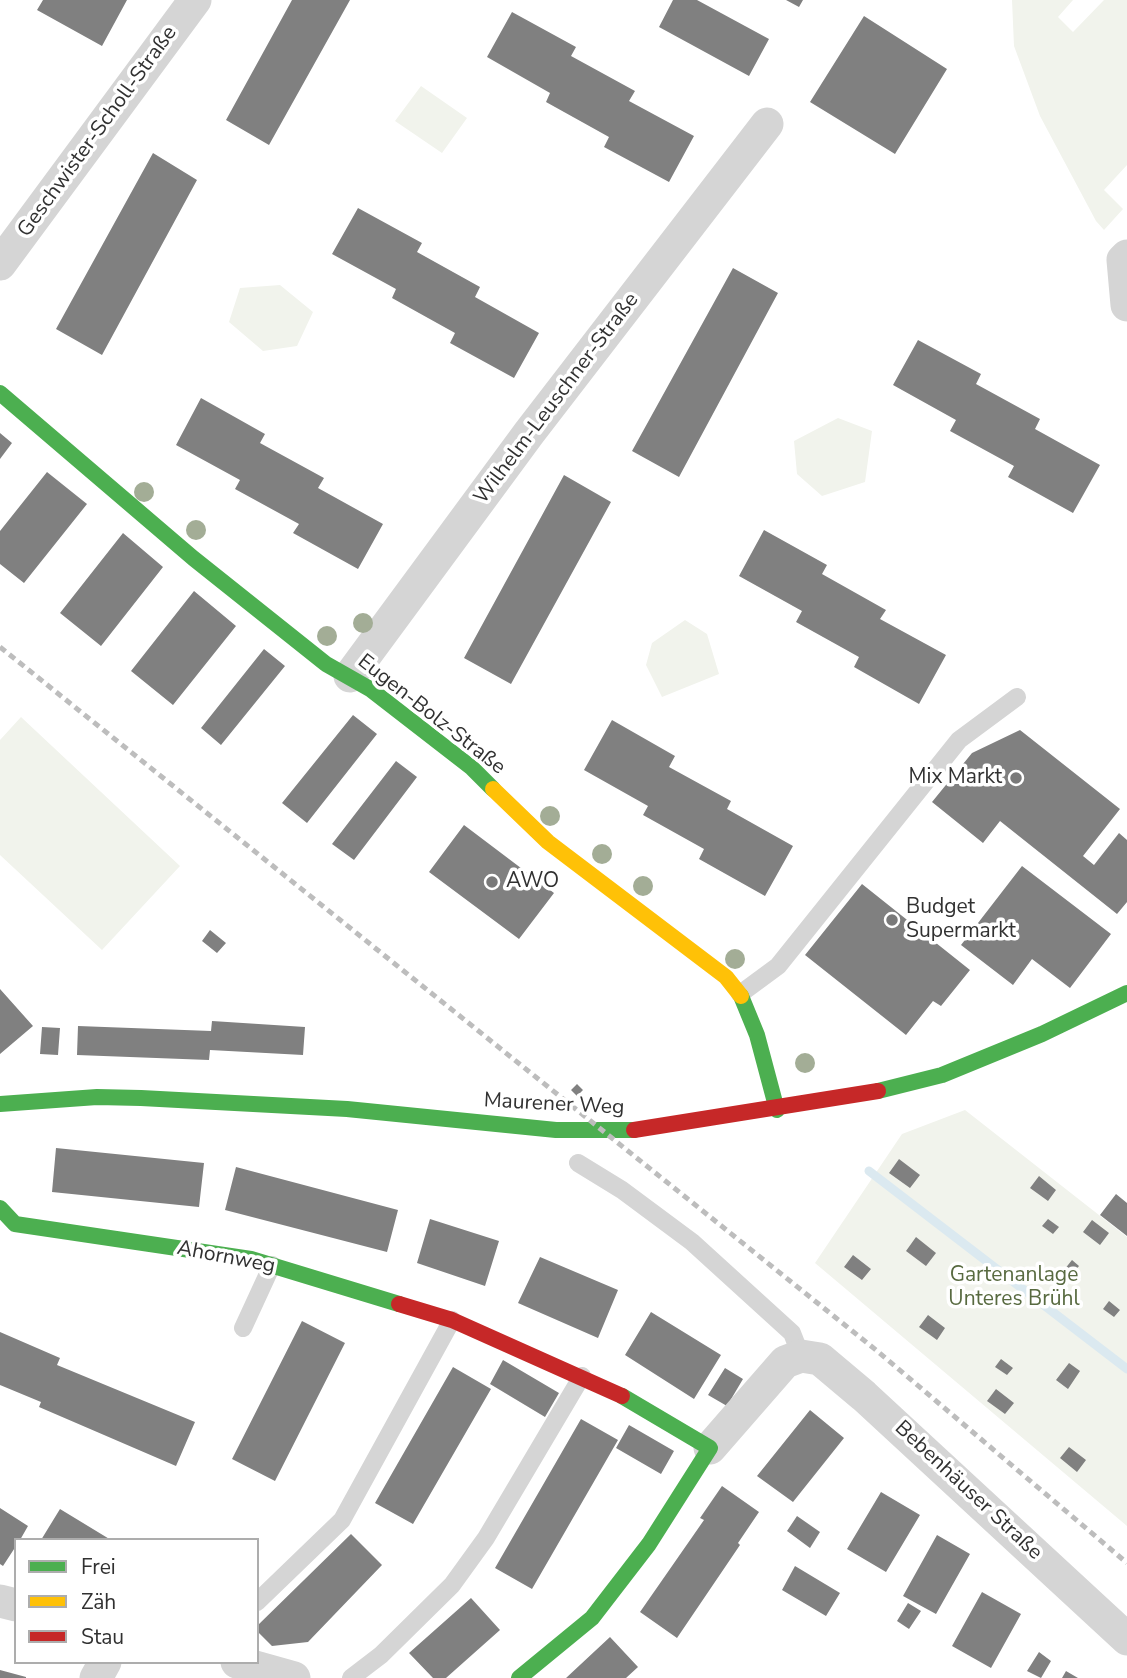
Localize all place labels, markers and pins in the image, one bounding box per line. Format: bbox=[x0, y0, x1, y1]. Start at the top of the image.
place label: Mix Markt bbox=[909, 765, 1002, 791]
marker: Mix Markt bbox=[1008, 770, 1024, 786]
place label: AWO bbox=[506, 869, 559, 895]
marker: AWO bbox=[484, 874, 500, 890]
place label: Budget Supermarkt bbox=[906, 895, 1016, 945]
marker: Budget Supermarkt bbox=[884, 912, 900, 928]

